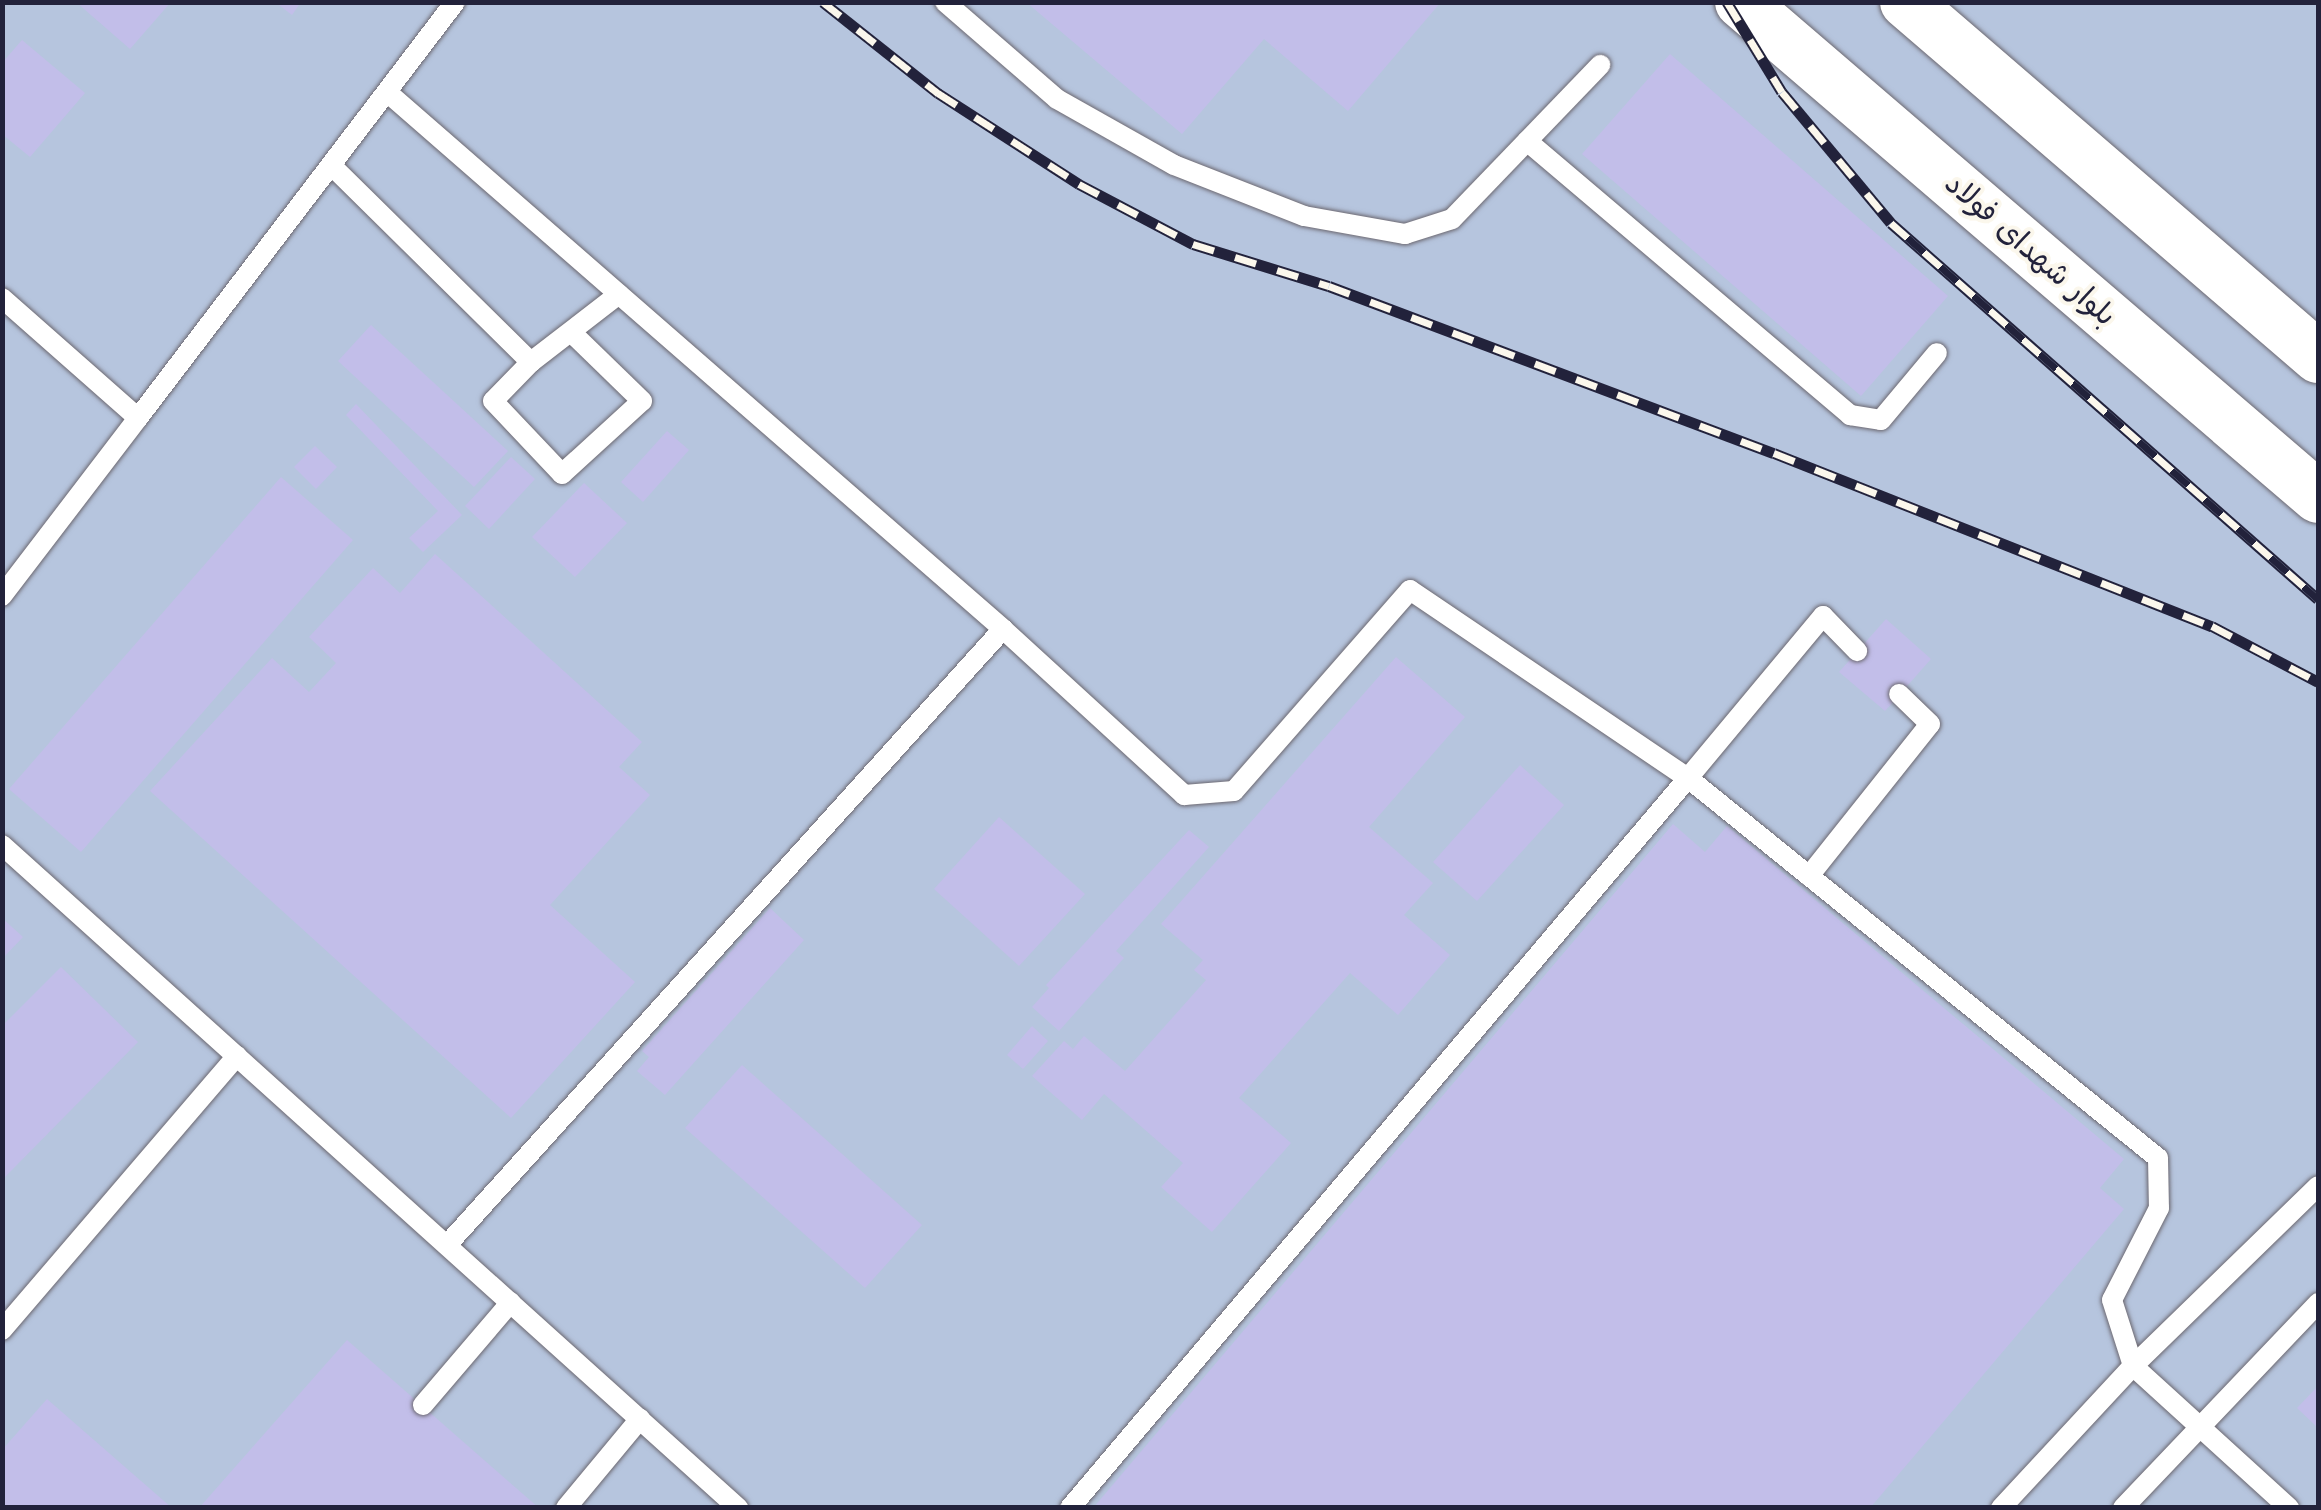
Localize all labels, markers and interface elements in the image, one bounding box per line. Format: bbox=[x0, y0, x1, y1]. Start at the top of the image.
street label: بلوار شهدای فولاد bbox=[1937, 166, 2123, 334]

